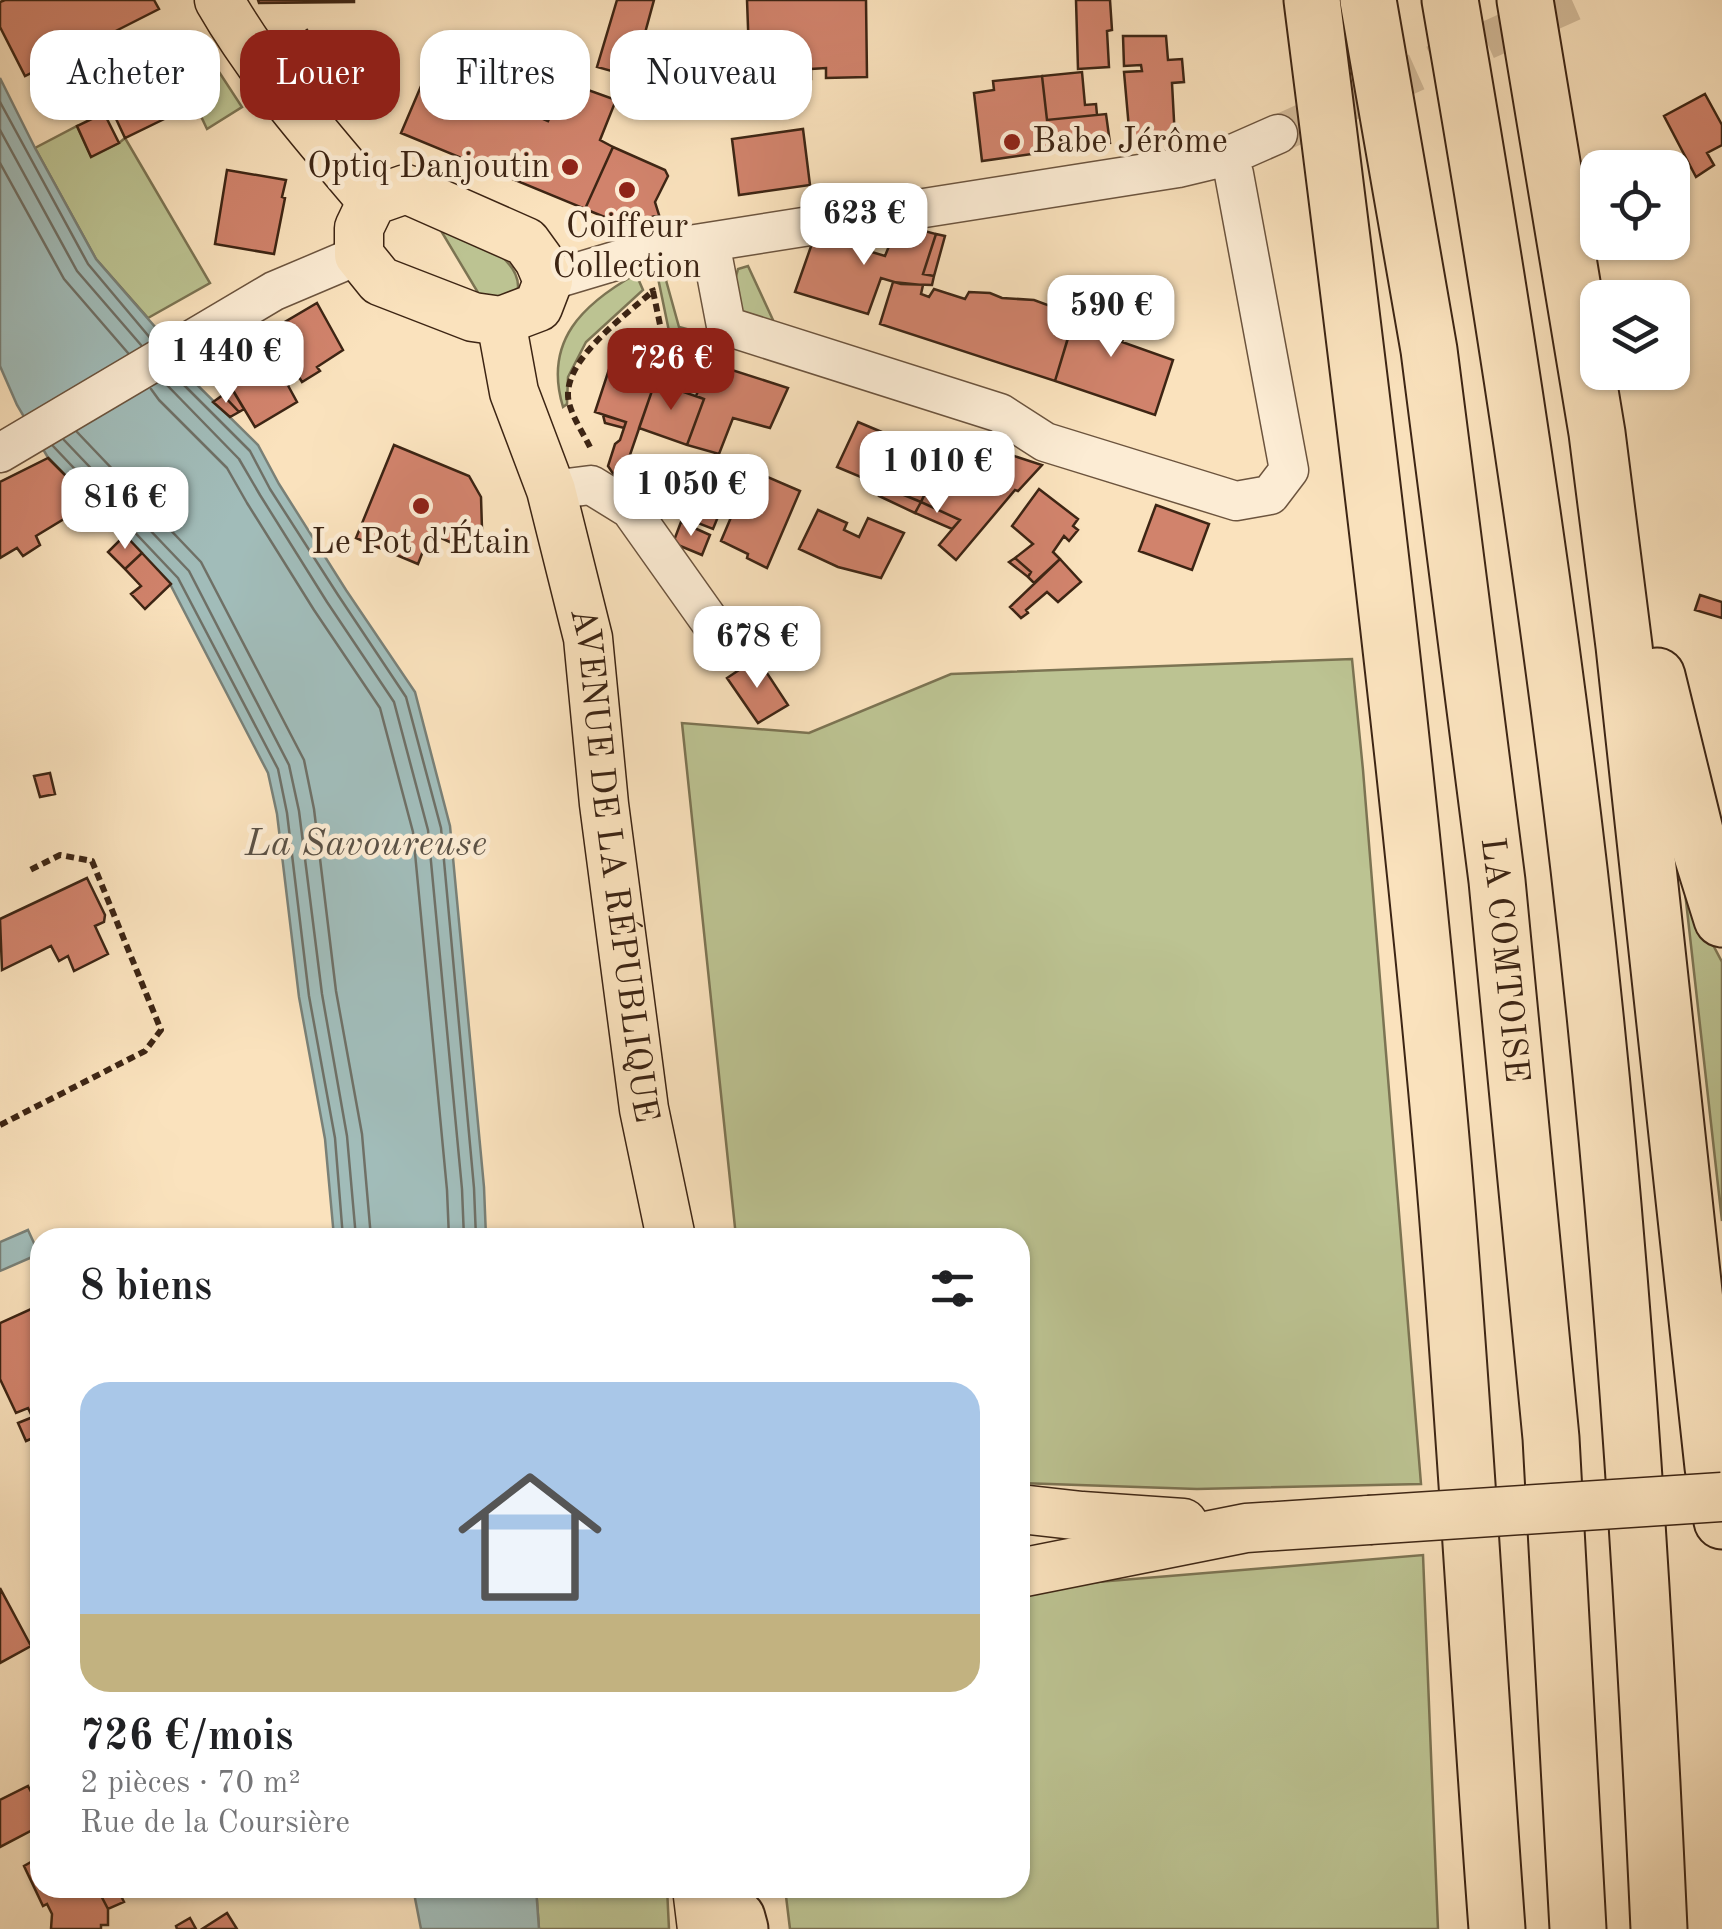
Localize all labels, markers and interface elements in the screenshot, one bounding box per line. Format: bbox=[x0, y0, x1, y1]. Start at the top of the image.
chip: Acheter bbox=[30, 30, 220, 120]
chip: Louer bbox=[240, 30, 400, 120]
chip: Filtres bbox=[420, 30, 590, 120]
chip: Nouveau bbox=[610, 30, 812, 120]
place label: Babe Jérôme bbox=[1032, 125, 1228, 160]
marker: Babe Jérôme bbox=[1001, 131, 1023, 153]
place label: Optiq Danjoutin bbox=[307, 150, 550, 185]
map controls bbox=[1580, 150, 1690, 390]
button: locate bbox=[1580, 150, 1690, 260]
marker: Optiq Danjoutin bbox=[559, 156, 581, 178]
marker: Coiffeur Collection bbox=[616, 179, 638, 201]
pin: 623 € bbox=[794, 183, 934, 268]
text: 623 € bbox=[822, 199, 906, 231]
place label: Coiffeur Collection bbox=[552, 210, 702, 285]
pin: 590 € bbox=[1041, 275, 1181, 360]
button: layers bbox=[1580, 280, 1690, 390]
text: 590 € bbox=[1069, 291, 1153, 323]
pin: 1 440 € bbox=[134, 321, 318, 406]
pin: 726 € bbox=[601, 328, 741, 413]
text: 1 440 € bbox=[171, 337, 281, 369]
text: 726 € bbox=[629, 344, 713, 376]
pin: 1 010 € bbox=[845, 431, 1029, 516]
text: 1 010 € bbox=[882, 447, 992, 479]
pin: 1 050 € bbox=[599, 454, 783, 539]
pin: 816 € bbox=[55, 467, 195, 552]
text: 1 050 € bbox=[636, 470, 746, 502]
text: 816 € bbox=[83, 483, 167, 515]
marker: Le Pot d'Étain bbox=[410, 495, 432, 517]
place label: Le Pot d'Étain bbox=[311, 519, 531, 561]
street label: AVENUE DE LA RÉPUBLIQUE bbox=[564, 604, 664, 1126]
pin: 678 € bbox=[687, 606, 827, 691]
text: 678 € bbox=[715, 622, 799, 654]
water label: La Savoureuse bbox=[244, 826, 487, 864]
street label: LA COMTOISE bbox=[1474, 835, 1534, 1084]
icon: filters bbox=[925, 1261, 980, 1316]
text: 8 biens bbox=[80, 1267, 212, 1309]
icon: home bbox=[440, 1447, 620, 1627]
text: 726 €/mois bbox=[80, 1717, 293, 1759]
text: 2 pièces · 70 m² bbox=[80, 1768, 301, 1800]
text: Rue de la Coursière bbox=[80, 1808, 350, 1840]

